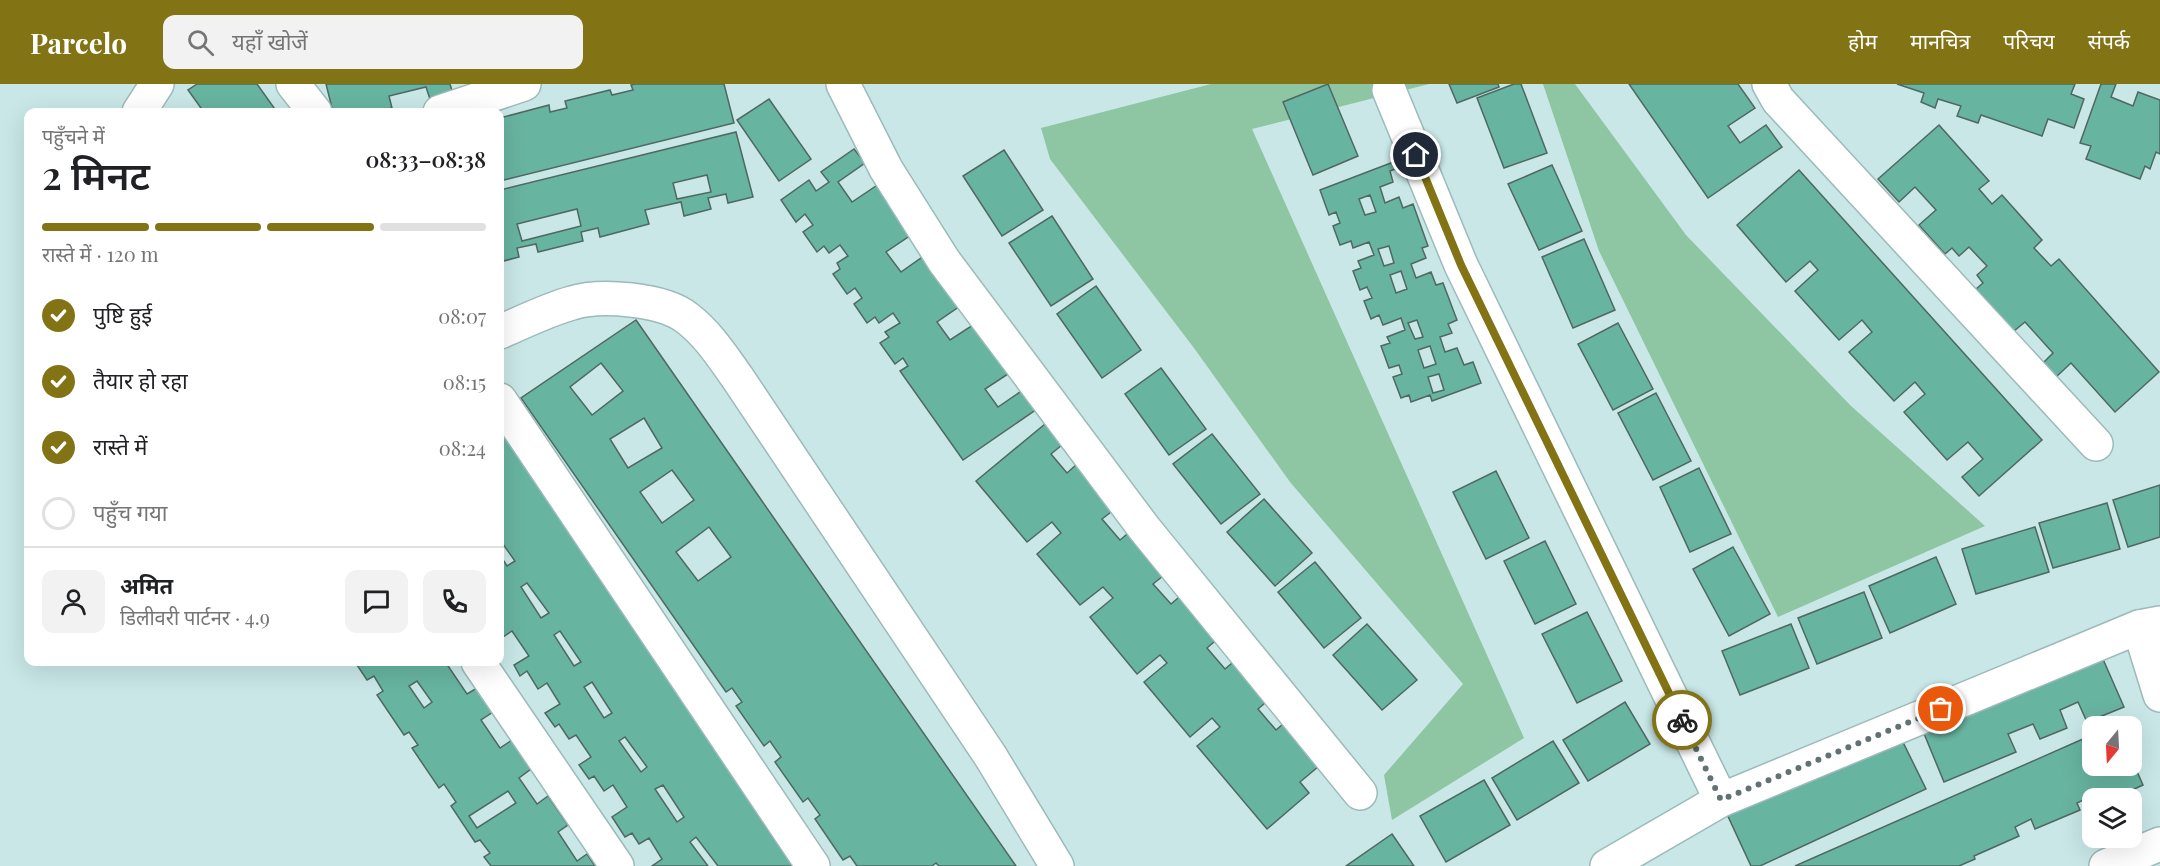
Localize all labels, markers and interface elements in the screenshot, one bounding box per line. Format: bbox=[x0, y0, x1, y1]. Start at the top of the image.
search box bbox=[163, 15, 583, 69]
text: Parcelo bbox=[30, 24, 127, 61]
icon: search bbox=[184, 26, 217, 59]
text: यहाँ खोजें bbox=[232, 26, 308, 56]
text: होम bbox=[1848, 26, 1877, 54]
text: मानचित्र bbox=[1910, 26, 1970, 54]
text: परिचय bbox=[2003, 26, 2055, 54]
text: संपर्क bbox=[2088, 26, 2130, 54]
text: पहुँचने में bbox=[42, 122, 105, 149]
pin bbox=[1390, 129, 1441, 180]
icon: home bbox=[1399, 138, 1432, 171]
text: 08:33–08:38 bbox=[365, 144, 486, 174]
text: 2 मिनट bbox=[42, 148, 150, 200]
text: रास्ते में · 120 m bbox=[42, 240, 158, 267]
icon: check bbox=[42, 299, 75, 332]
text: पुष्टि हुई bbox=[93, 299, 152, 329]
text: 08:07 bbox=[438, 302, 486, 329]
icon: check bbox=[42, 365, 75, 398]
text: तैयार हो रहा bbox=[93, 365, 188, 395]
text: 08:15 bbox=[443, 368, 486, 395]
icon: check bbox=[42, 431, 75, 464]
text: रास्ते में bbox=[93, 431, 147, 461]
text: 08:24 bbox=[439, 434, 486, 461]
text: पहुँच गया bbox=[93, 497, 167, 527]
button: person bbox=[42, 570, 105, 633]
text: अमित bbox=[120, 570, 173, 600]
button: chat bbox=[345, 570, 408, 633]
button: phone bbox=[423, 570, 486, 633]
text: डिलीवरी पार्टनर · 4.9 bbox=[120, 603, 270, 630]
pin bbox=[1915, 683, 1966, 734]
courier bbox=[1652, 690, 1712, 750]
icon: bag bbox=[1924, 692, 1957, 725]
icon: bike bbox=[1666, 704, 1699, 737]
north arrow bbox=[2082, 716, 2142, 776]
map controls bbox=[2082, 716, 2142, 848]
button: layers bbox=[2082, 788, 2142, 848]

